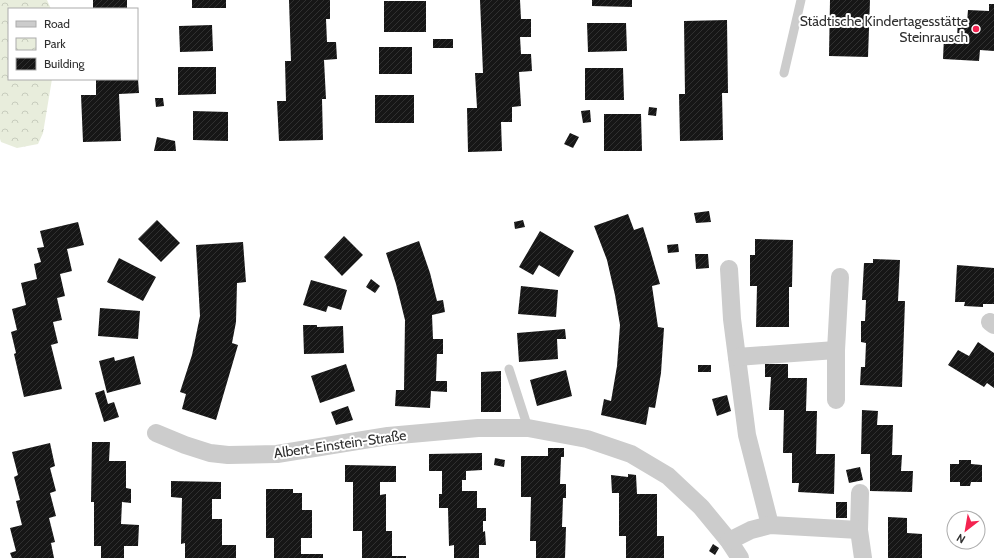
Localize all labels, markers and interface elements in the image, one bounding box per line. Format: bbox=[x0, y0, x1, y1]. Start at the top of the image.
legend bbox=[8, 8, 138, 80]
place label: Städtische Kindertagesstätte Steinrausch bbox=[800, 12, 968, 46]
text: Road bbox=[44, 16, 70, 31]
marker: Städtische Kindertagesstätte Steinrausch bbox=[971, 24, 981, 34]
text: Park bbox=[44, 36, 66, 51]
text: Building bbox=[44, 56, 86, 71]
street label: Albert-Einstein-Straße bbox=[273, 426, 407, 462]
north arrow bbox=[946, 510, 986, 550]
text: N bbox=[954, 531, 968, 547]

